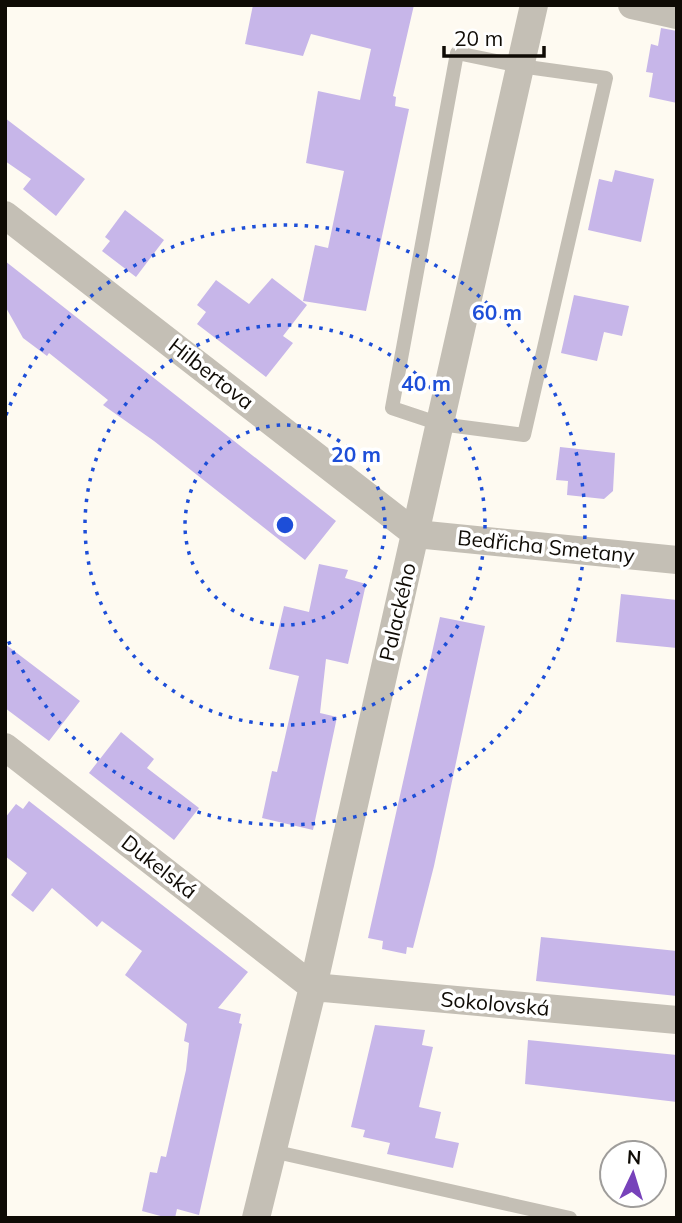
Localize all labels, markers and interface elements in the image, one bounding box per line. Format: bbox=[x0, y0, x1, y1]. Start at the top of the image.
scale bar bbox=[444, 14, 544, 58]
text: 20 m bbox=[454, 25, 503, 51]
text: 60 m bbox=[472, 299, 522, 325]
street label: Hilbertova bbox=[164, 332, 259, 415]
text: 40 m bbox=[401, 370, 451, 396]
text: 20 m bbox=[331, 441, 381, 467]
centre of rings bbox=[273, 513, 297, 537]
street label: Bedřicha Smetany bbox=[456, 524, 636, 568]
street label: Palackého bbox=[373, 560, 421, 663]
street label: Dukelská bbox=[117, 829, 203, 904]
street label: Sokolovská bbox=[440, 985, 551, 1021]
north arrow bbox=[598, 1139, 668, 1209]
text: N bbox=[626, 1145, 642, 1170]

